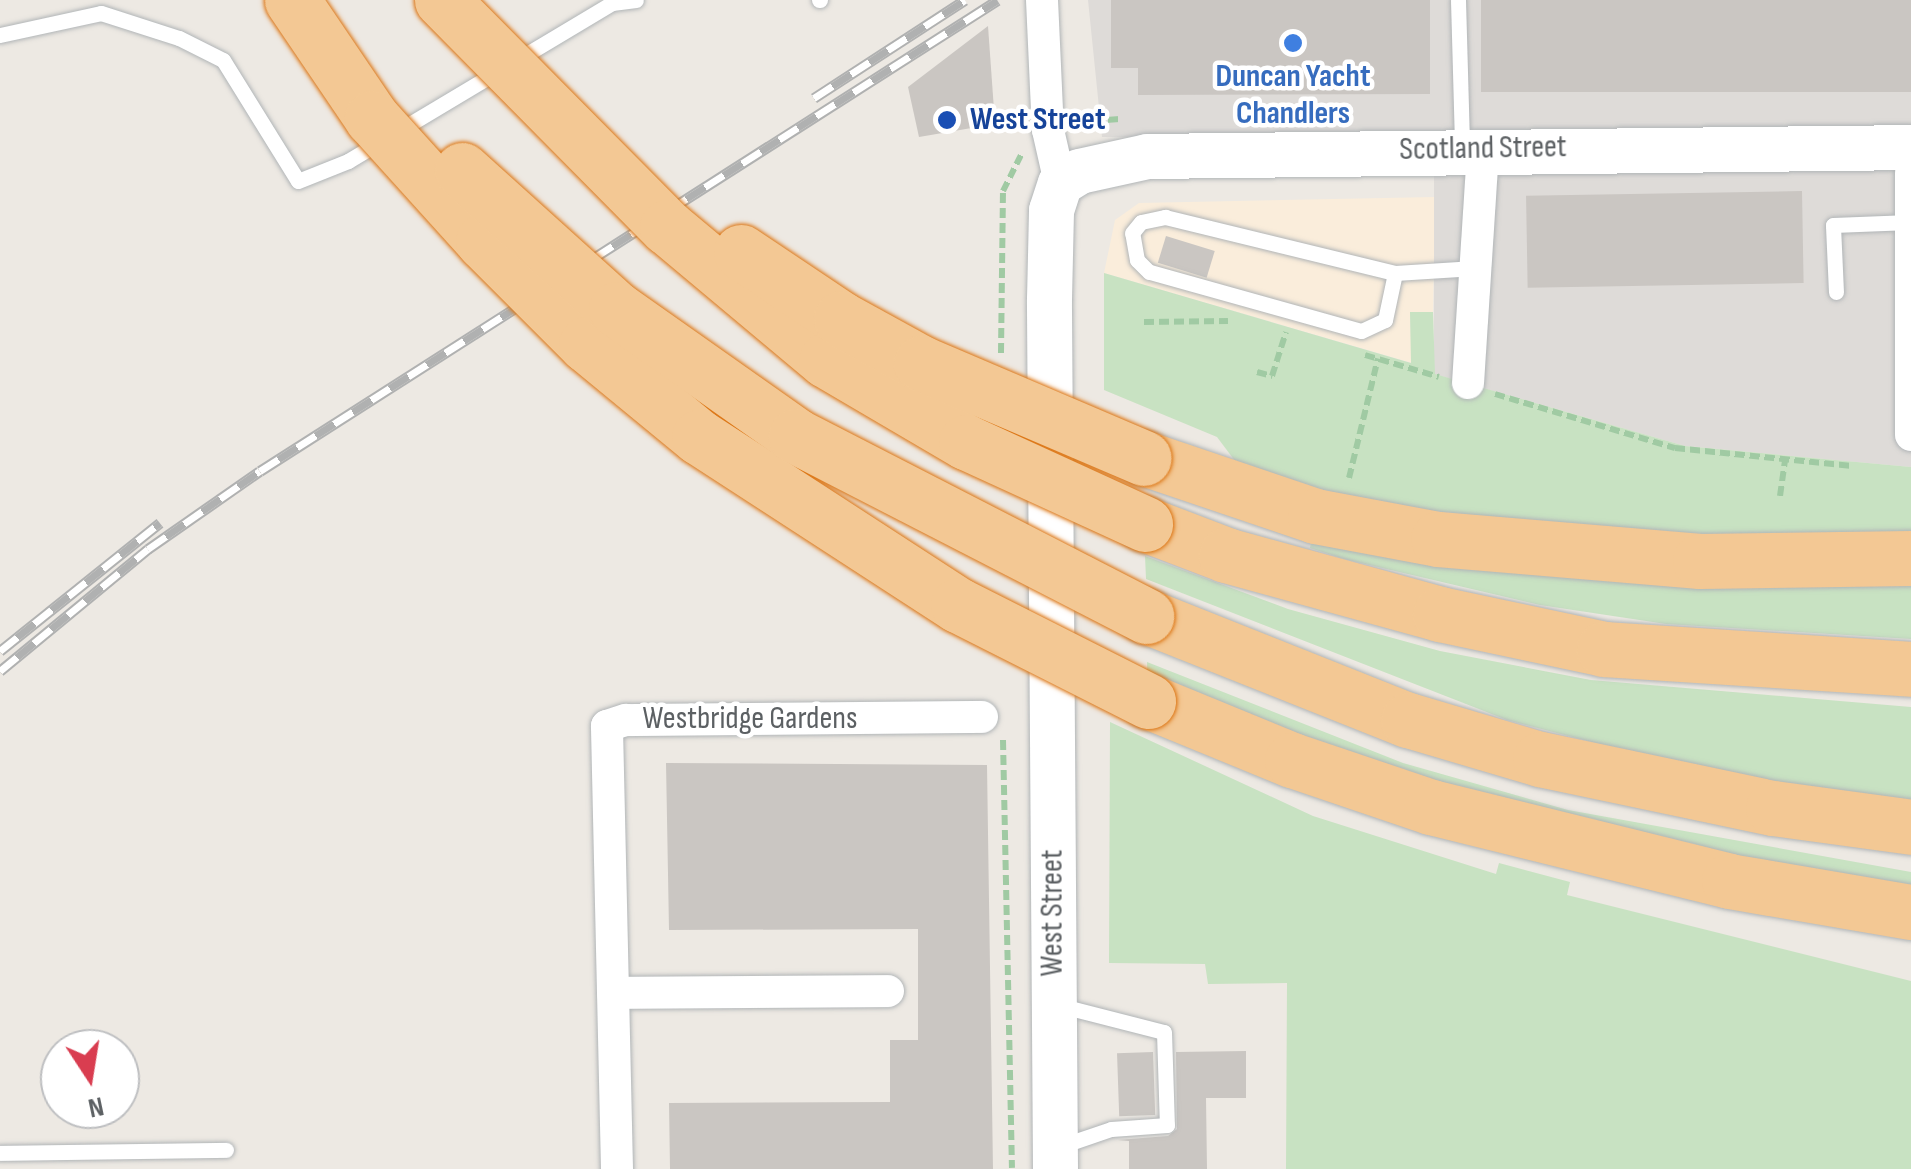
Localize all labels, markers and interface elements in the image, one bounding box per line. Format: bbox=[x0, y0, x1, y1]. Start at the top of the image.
marker: Duncan Yacht Chandlers bbox=[1282, 32, 1304, 54]
place label: Duncan Yacht Chandlers bbox=[1215, 59, 1371, 134]
place label: West Street bbox=[970, 101, 1106, 139]
marker: West Street bbox=[934, 107, 960, 133]
street label: Scotland Street bbox=[1399, 128, 1567, 170]
street label: Westbridge Gardens bbox=[643, 700, 857, 738]
street label: West Street bbox=[1034, 849, 1072, 977]
north arrow bbox=[40, 1029, 140, 1129]
text: N bbox=[85, 1089, 107, 1125]

